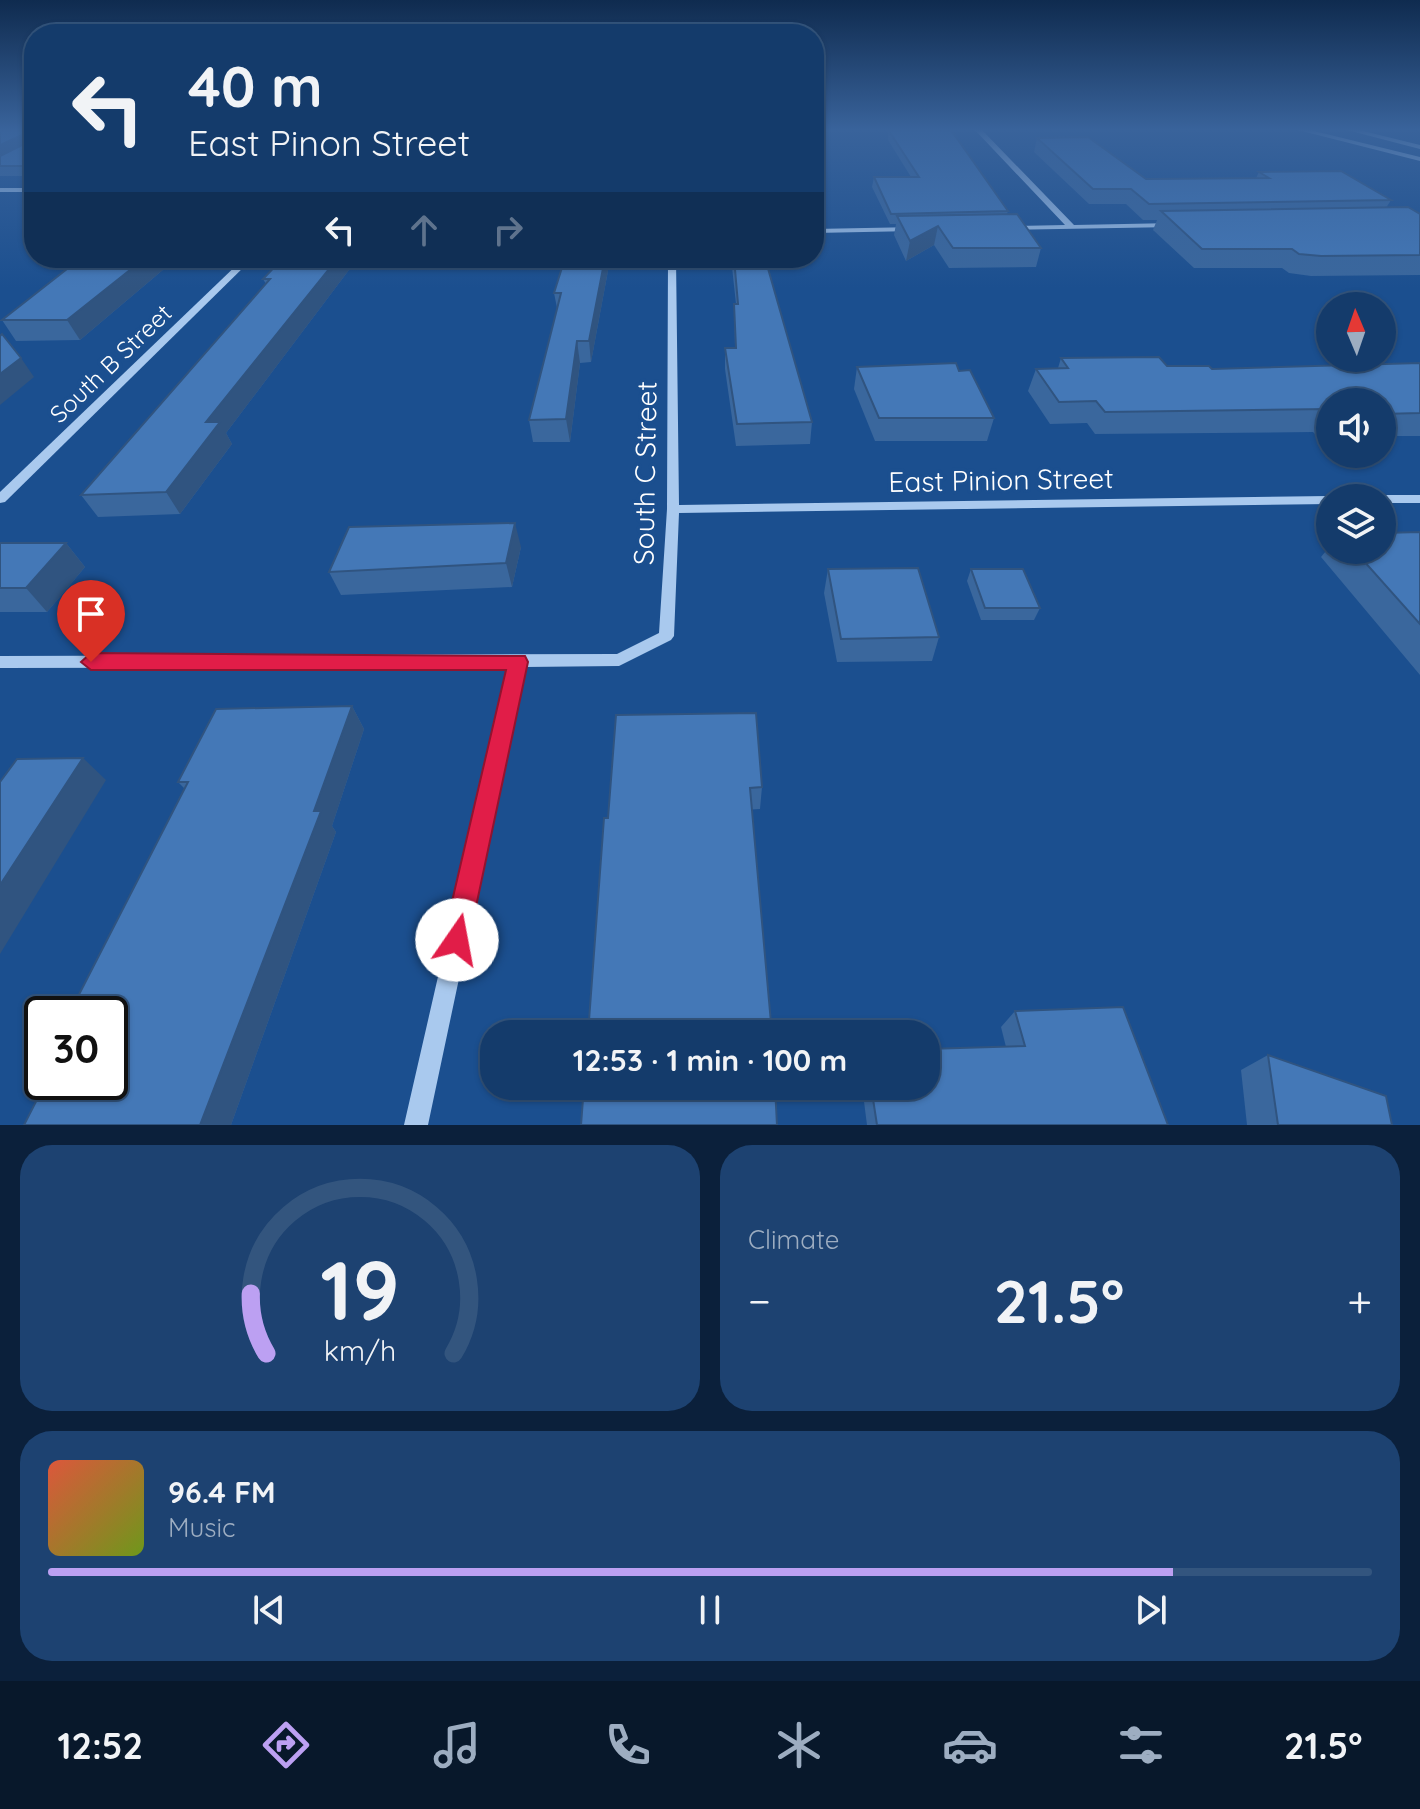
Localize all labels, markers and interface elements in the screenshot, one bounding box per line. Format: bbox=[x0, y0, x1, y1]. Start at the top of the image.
text: 40 m bbox=[188, 51, 323, 121]
icon: left bbox=[56, 56, 160, 160]
text: East Pinon Street bbox=[188, 120, 470, 165]
icon: left bbox=[318, 208, 362, 252]
icon: ahead bbox=[402, 208, 446, 252]
icon: right bbox=[486, 208, 530, 252]
north arrow bbox=[1316, 292, 1396, 372]
map controls bbox=[1316, 292, 1396, 564]
street label: South B Street bbox=[43, 298, 177, 429]
street label: South C Street bbox=[625, 381, 664, 565]
button: sound bbox=[1316, 388, 1396, 468]
street label: East Pinion Street bbox=[888, 460, 1114, 499]
button: layers bbox=[1316, 484, 1396, 564]
pin bbox=[57, 580, 125, 662]
icon: arrive bbox=[69, 592, 113, 636]
position arrow bbox=[415, 898, 499, 982]
speed limit sign: 30 bbox=[24, 996, 128, 1100]
text: 12:53 · 1 min · 100 m bbox=[573, 1041, 847, 1079]
text: Climate bbox=[748, 1223, 839, 1256]
text: 19 bbox=[320, 1237, 400, 1341]
text: 21.5° bbox=[994, 1263, 1124, 1338]
text: − bbox=[748, 1273, 771, 1328]
text: + bbox=[1347, 1273, 1372, 1328]
text: km/h bbox=[324, 1332, 396, 1368]
text: 96.4 FM bbox=[168, 1473, 276, 1511]
text: Music bbox=[168, 1511, 236, 1544]
icon: previous bbox=[247, 1588, 291, 1632]
icon: pause bbox=[688, 1588, 732, 1632]
icon: next bbox=[1129, 1588, 1173, 1632]
icon: directions bbox=[258, 1717, 314, 1773]
icon: music bbox=[429, 1717, 485, 1773]
icon: phone bbox=[600, 1717, 656, 1773]
icon: climate bbox=[771, 1717, 827, 1773]
icon: car bbox=[942, 1717, 998, 1773]
icon: filters bbox=[1113, 1717, 1169, 1773]
text: 12:52 bbox=[58, 1723, 143, 1768]
text: 21.5° bbox=[1284, 1723, 1362, 1768]

